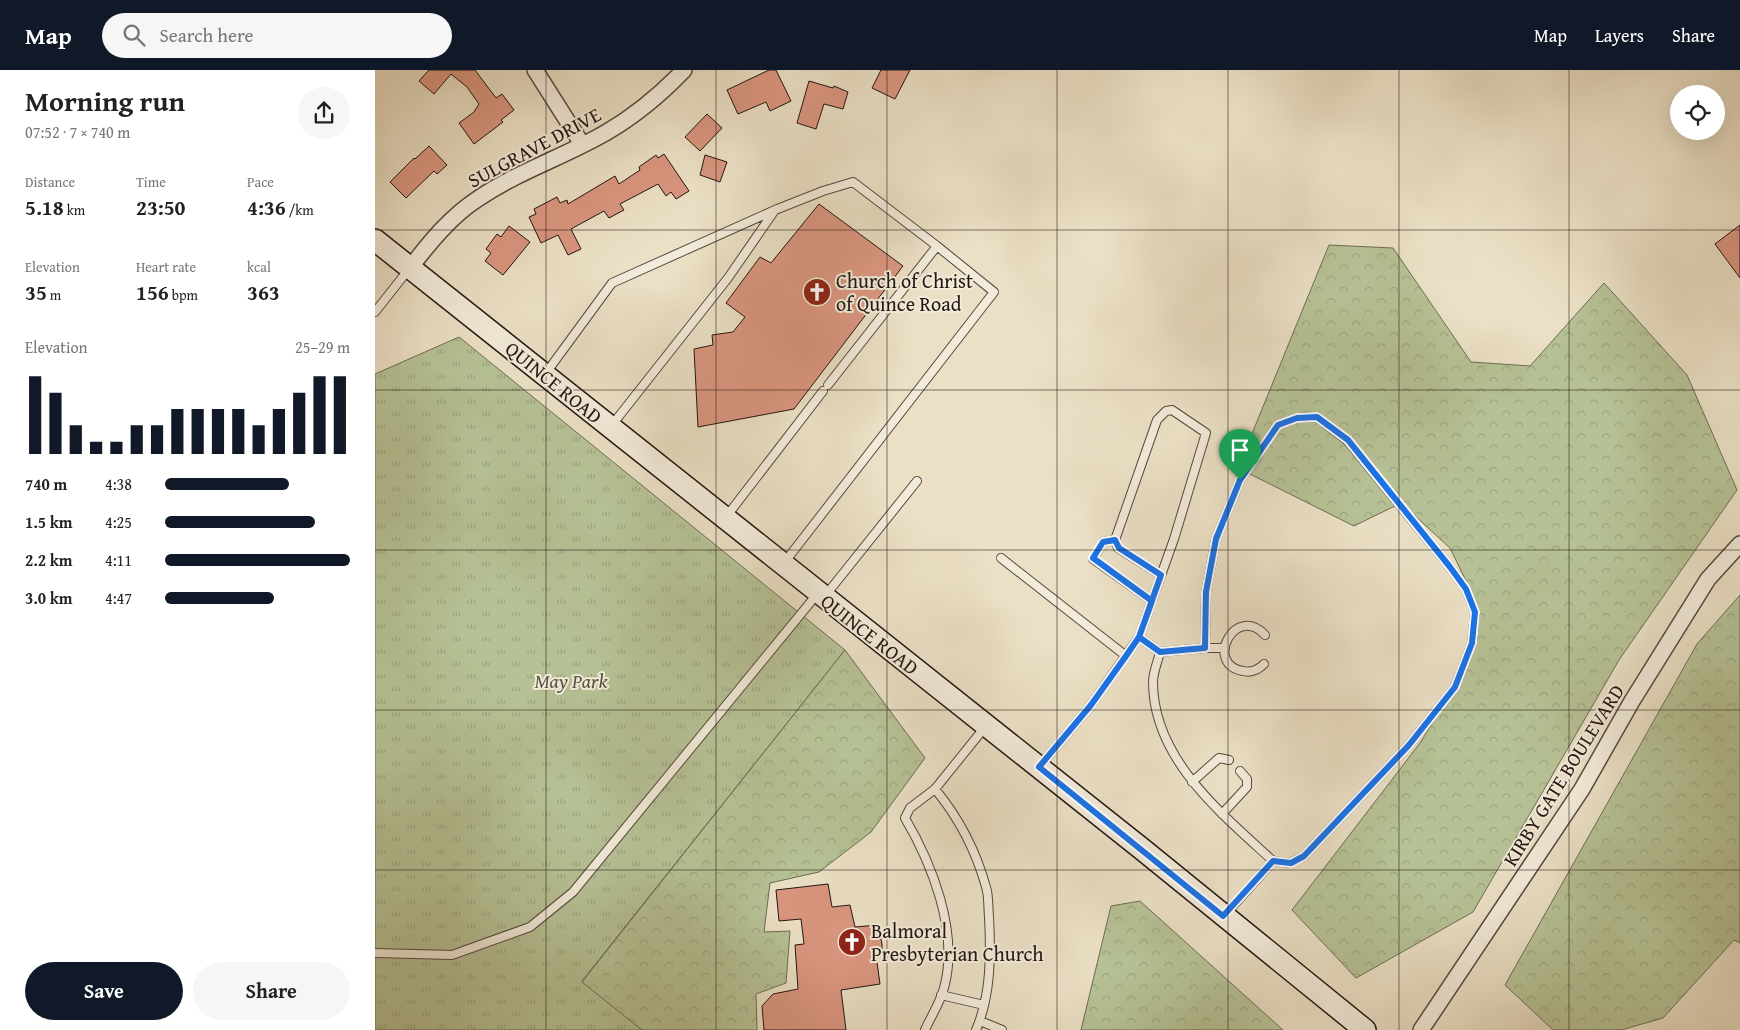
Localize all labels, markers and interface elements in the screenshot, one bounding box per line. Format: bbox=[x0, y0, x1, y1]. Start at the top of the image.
search box bbox=[102, 13, 452, 58]
text: Map bbox=[25, 18, 72, 53]
icon: search bbox=[120, 21, 148, 49]
text: Search here bbox=[160, 21, 253, 49]
text: Map bbox=[1534, 22, 1567, 49]
text: Layers bbox=[1595, 22, 1644, 49]
text: Share bbox=[1672, 22, 1715, 49]
text: Morning run bbox=[25, 80, 185, 121]
map controls bbox=[1670, 85, 1725, 140]
button: locate bbox=[1670, 85, 1725, 140]
button: share bbox=[298, 87, 350, 139]
street label: SULGRAVE DRIVE bbox=[462, 100, 606, 194]
text: 07:52 · 7 × 740 m bbox=[25, 120, 130, 144]
text: Distance bbox=[25, 172, 75, 192]
text: Time bbox=[136, 172, 166, 192]
text: Pace bbox=[247, 172, 274, 192]
text: 5.18 bbox=[25, 192, 64, 223]
text: 23:50 bbox=[136, 192, 185, 223]
text: 4:36 bbox=[247, 192, 286, 223]
text: km bbox=[64, 200, 85, 220]
text: /km bbox=[286, 200, 314, 220]
text: Elevation bbox=[25, 257, 80, 277]
text: Heart rate bbox=[136, 257, 196, 277]
text: kcal bbox=[247, 257, 271, 277]
place label: Church of Christ of Quince Road bbox=[836, 266, 973, 318]
text: 35 bbox=[25, 277, 47, 308]
text: 156 bbox=[136, 277, 169, 308]
text: 363 bbox=[247, 277, 280, 308]
church icon: Church of Christ of Quince Road bbox=[802, 277, 832, 307]
text: m bbox=[47, 285, 61, 305]
text: bpm bbox=[169, 285, 198, 305]
street label: QUINCE ROAD bbox=[499, 334, 609, 430]
text: Elevation bbox=[25, 335, 88, 359]
text: 25–29 m bbox=[295, 335, 350, 359]
pin bbox=[1219, 429, 1261, 480]
icon: arrive bbox=[1226, 436, 1254, 464]
text: 740 m bbox=[25, 472, 67, 496]
text: 4:38 bbox=[105, 472, 132, 496]
text: 1.5 km bbox=[25, 510, 72, 534]
text: 4:25 bbox=[105, 510, 132, 534]
text: 2.2 km bbox=[25, 548, 72, 572]
text: 4:11 bbox=[105, 548, 132, 572]
text: 3.0 km bbox=[25, 586, 72, 610]
text: 4:47 bbox=[105, 586, 132, 610]
street label: QUINCE ROAD bbox=[815, 586, 925, 682]
park label: May Park bbox=[534, 666, 608, 695]
street label: KIRBY GATE BOULEVARD bbox=[1495, 679, 1631, 871]
place label: Balmoral Presbyterian Church bbox=[871, 916, 1043, 968]
church icon: Balmoral Presbyterian Church bbox=[837, 927, 867, 957]
button: Save bbox=[25, 962, 183, 1020]
button: Share bbox=[193, 962, 350, 1020]

